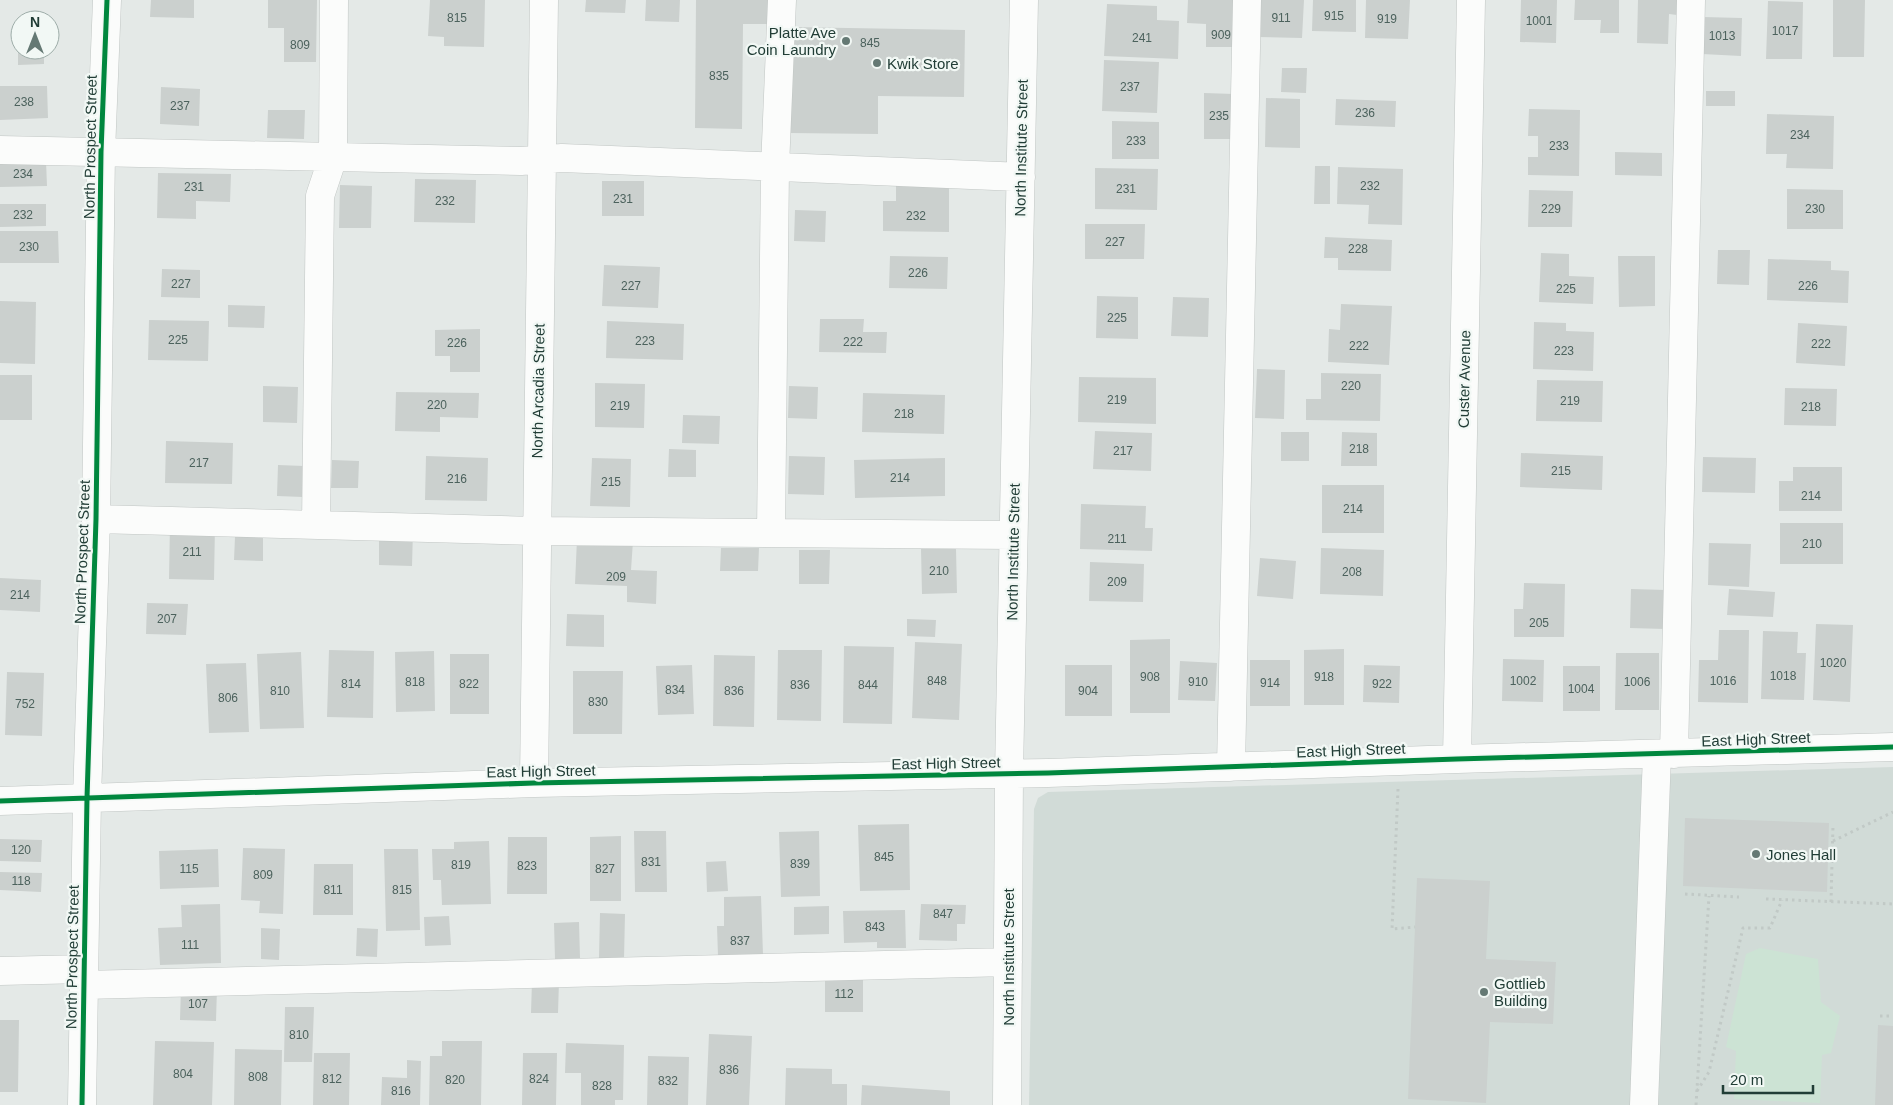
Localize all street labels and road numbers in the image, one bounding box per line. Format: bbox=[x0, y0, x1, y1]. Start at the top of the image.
street label: North Prospect Street bbox=[80, 74, 100, 219]
street label: North Institute Street bbox=[1011, 78, 1031, 217]
street label: North Arcadia Street bbox=[528, 323, 548, 459]
street label: Custer Avenue bbox=[1455, 330, 1473, 428]
street label: North Prospect Street bbox=[71, 479, 93, 624]
street label: North Institute Street bbox=[1003, 482, 1023, 621]
street label: East High Street bbox=[1701, 729, 1812, 749]
street label: East High Street bbox=[1296, 740, 1407, 760]
street label: East High Street bbox=[891, 754, 1002, 772]
street label: East High Street bbox=[486, 762, 597, 780]
street label: North Prospect Street bbox=[62, 884, 82, 1029]
street label: North Institute Street bbox=[1000, 887, 1017, 1026]

